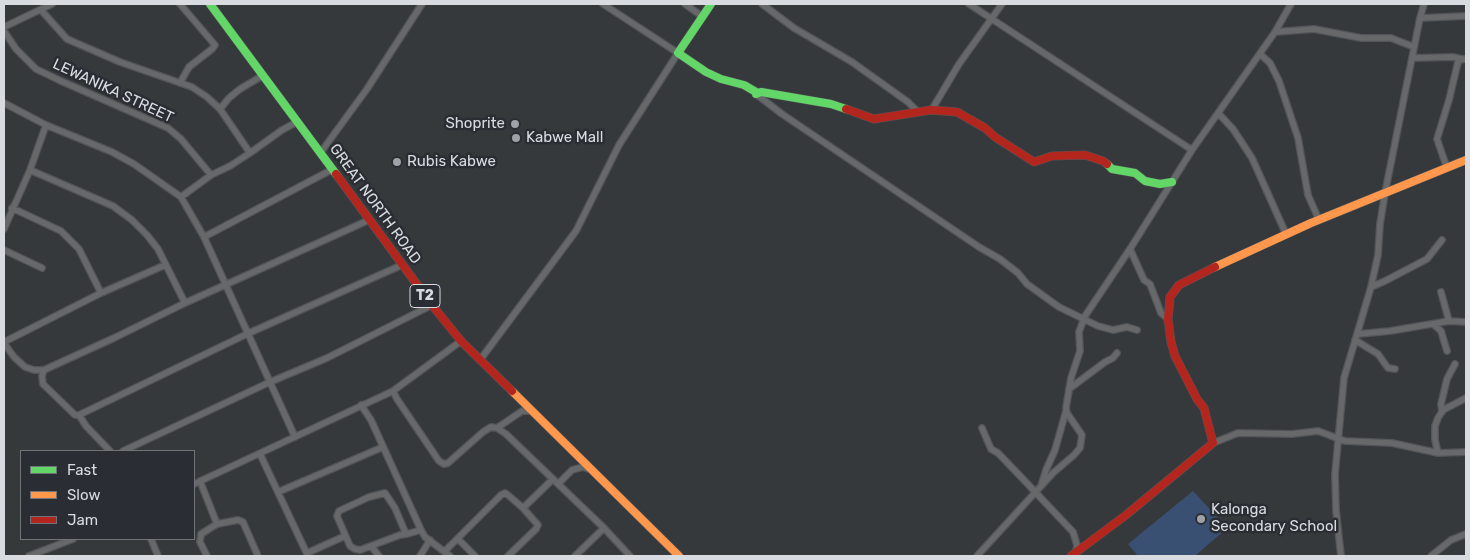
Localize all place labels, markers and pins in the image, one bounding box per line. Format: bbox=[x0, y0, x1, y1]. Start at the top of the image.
place label: Shoprite bbox=[445, 115, 505, 133]
marker: Shoprite bbox=[509, 118, 521, 130]
place label: Kabwe Mall bbox=[526, 129, 603, 147]
marker: Kabwe Mall bbox=[510, 132, 522, 144]
place label: Rubis Kabwe bbox=[407, 153, 496, 171]
marker: Rubis Kabwe bbox=[391, 156, 403, 168]
place label: Kalonga Secondary School bbox=[1211, 501, 1337, 536]
marker: Kalonga Secondary School bbox=[1195, 513, 1207, 525]

